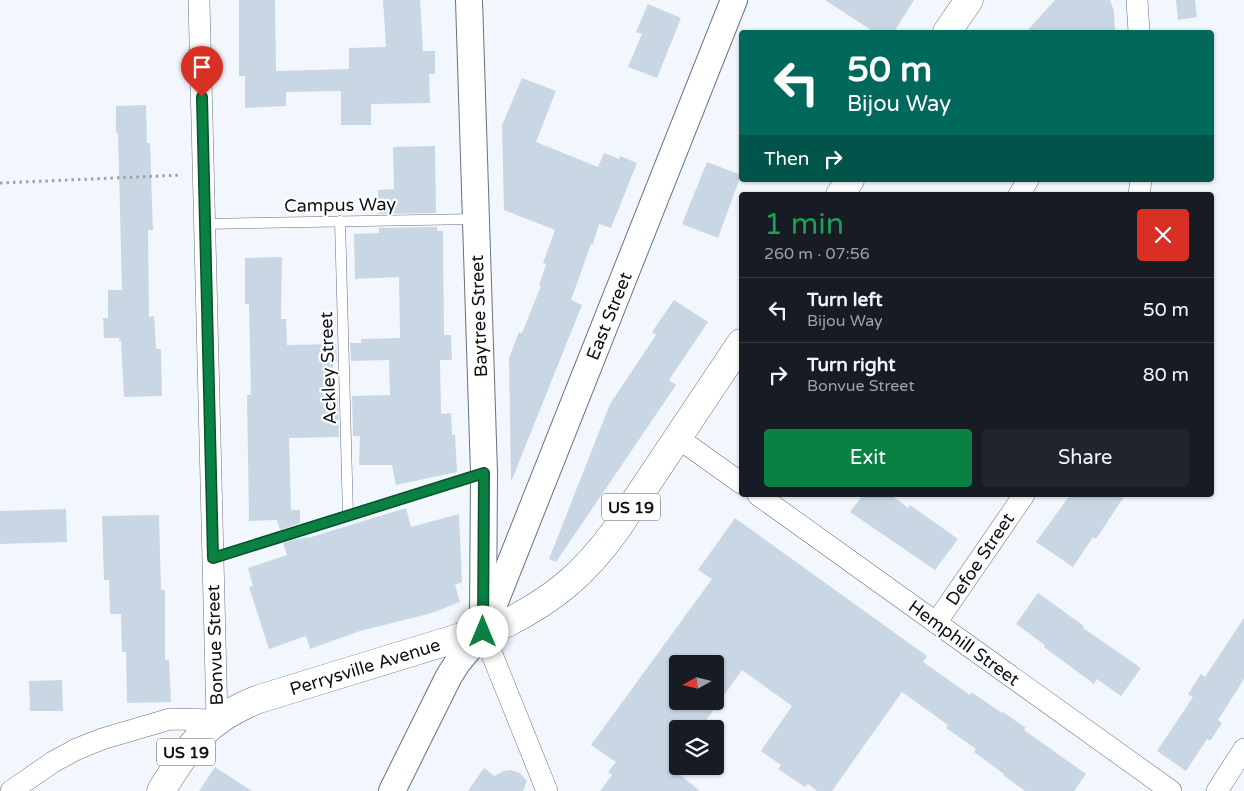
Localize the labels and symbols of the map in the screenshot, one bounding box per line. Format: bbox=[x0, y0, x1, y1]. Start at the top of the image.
pin bbox=[181, 46, 223, 97]
street label: Campus Way bbox=[284, 193, 396, 217]
street label: Baytree Street bbox=[466, 254, 492, 378]
street label: East Street bbox=[581, 269, 637, 363]
street label: Ackley Street bbox=[315, 311, 341, 425]
road number: US 19 bbox=[602, 494, 660, 520]
street label: Defoe Street bbox=[941, 508, 1019, 609]
street label: Bonvue Street bbox=[202, 584, 228, 706]
street label: Hemphill Street bbox=[904, 595, 1024, 691]
position arrow bbox=[456, 605, 508, 657]
street label: Perrysville Avenue bbox=[287, 634, 443, 700]
north arrow bbox=[669, 655, 724, 710]
road number: US 19 bbox=[157, 739, 215, 766]

